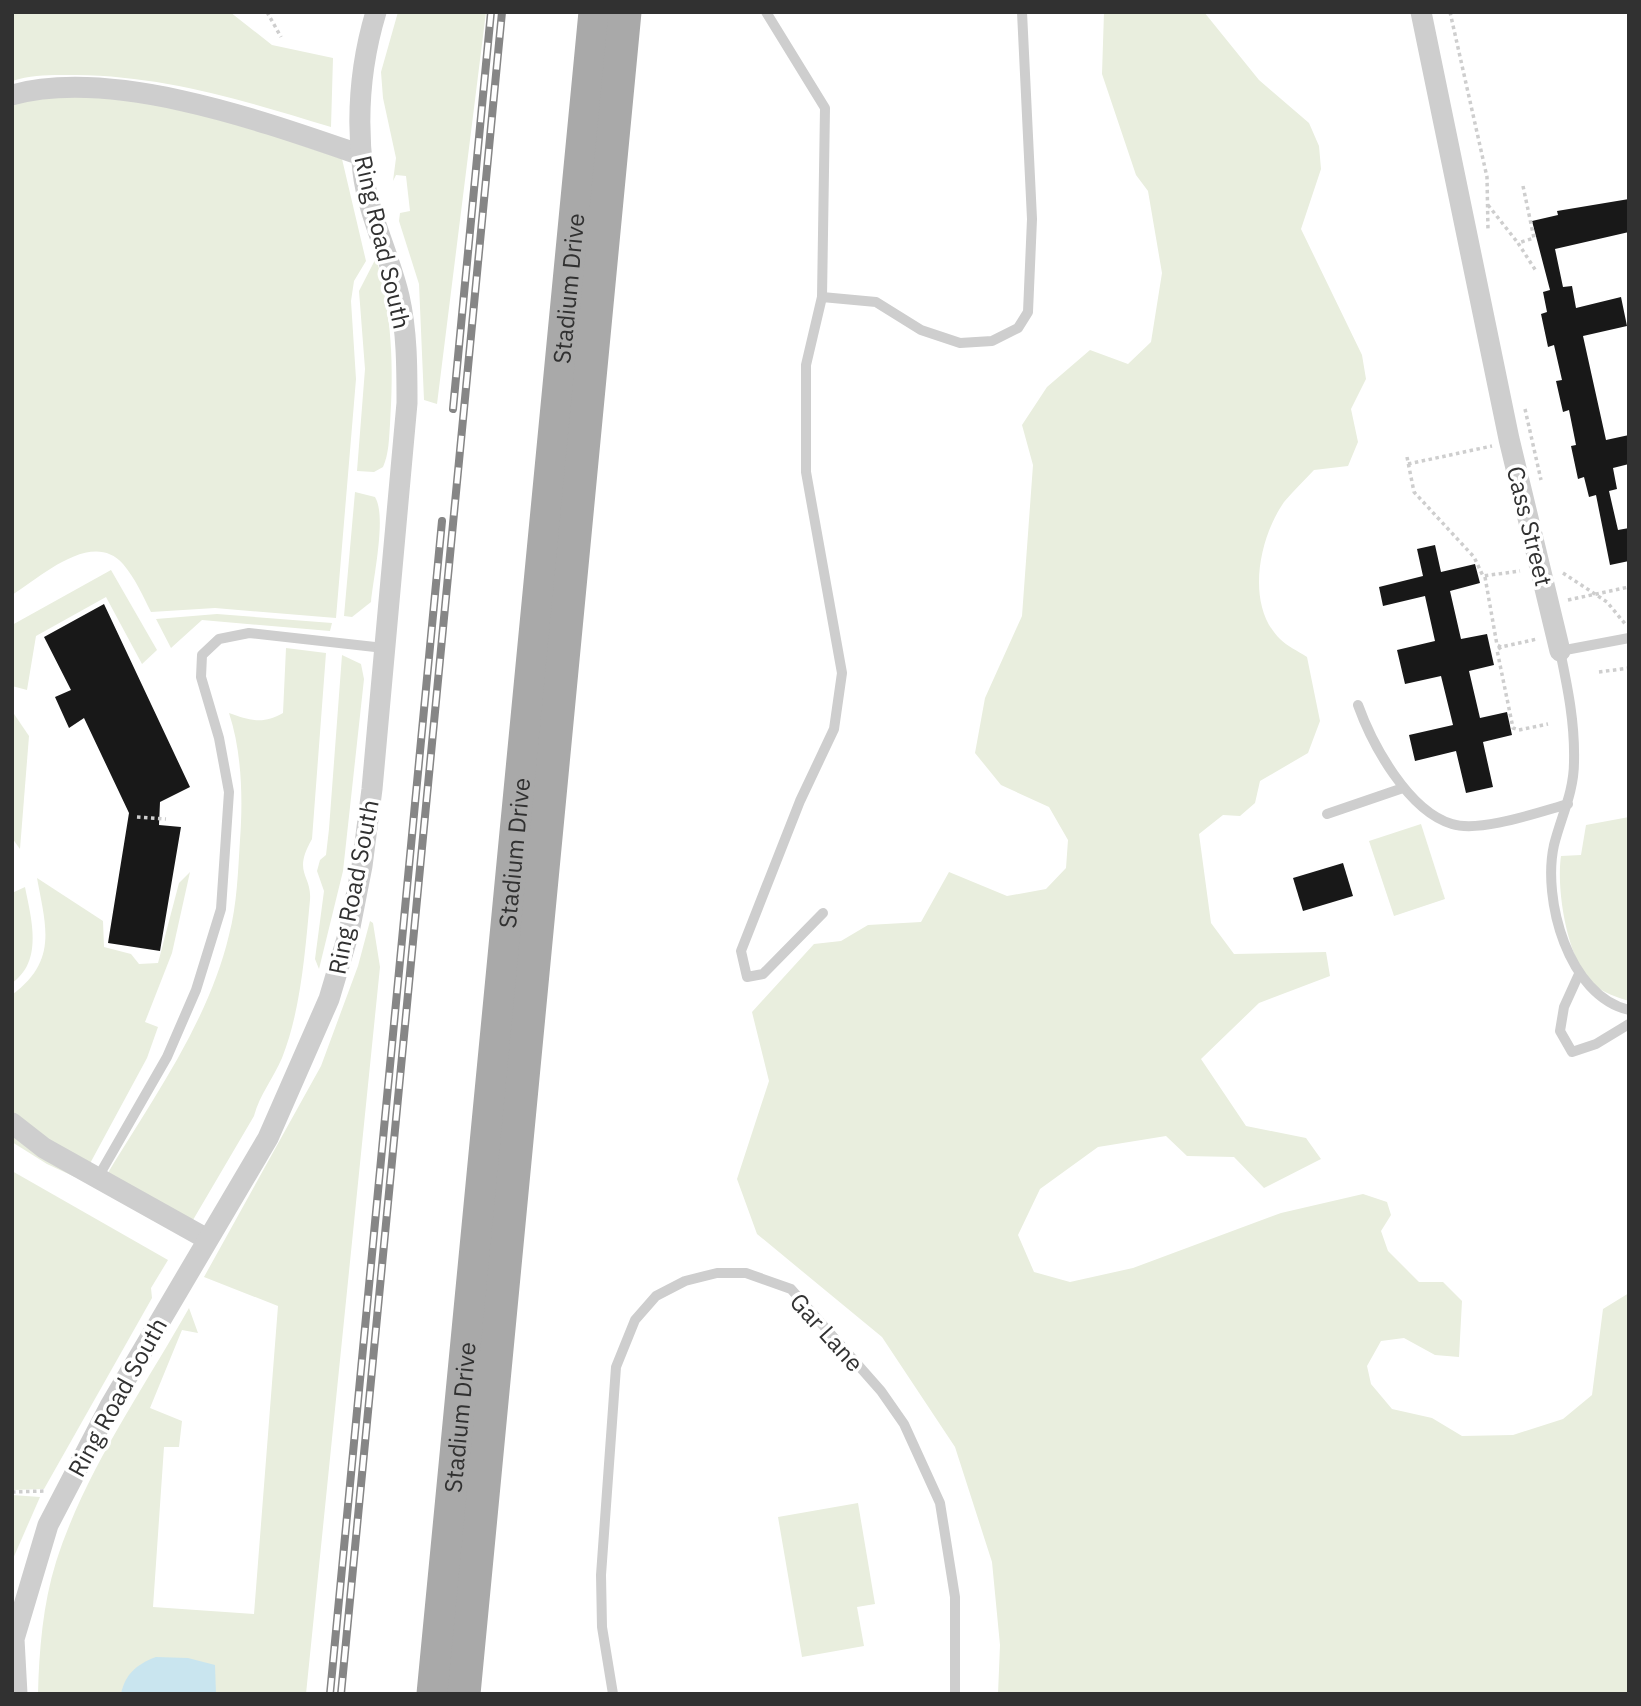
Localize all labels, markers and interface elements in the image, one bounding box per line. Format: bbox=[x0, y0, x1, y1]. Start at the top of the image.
street label: Ring Road South bbox=[347, 152, 419, 332]
street label: Stadium Drive bbox=[545, 212, 592, 365]
street label: Cass Street bbox=[1500, 463, 1560, 589]
street label: Stadium Drive bbox=[491, 776, 537, 930]
street label: Ring Road South bbox=[320, 797, 386, 977]
street label: Gar Lane bbox=[783, 1286, 871, 1378]
street label: Ring Road South bbox=[60, 1312, 174, 1482]
street label: Stadium Drive bbox=[436, 1341, 483, 1494]

